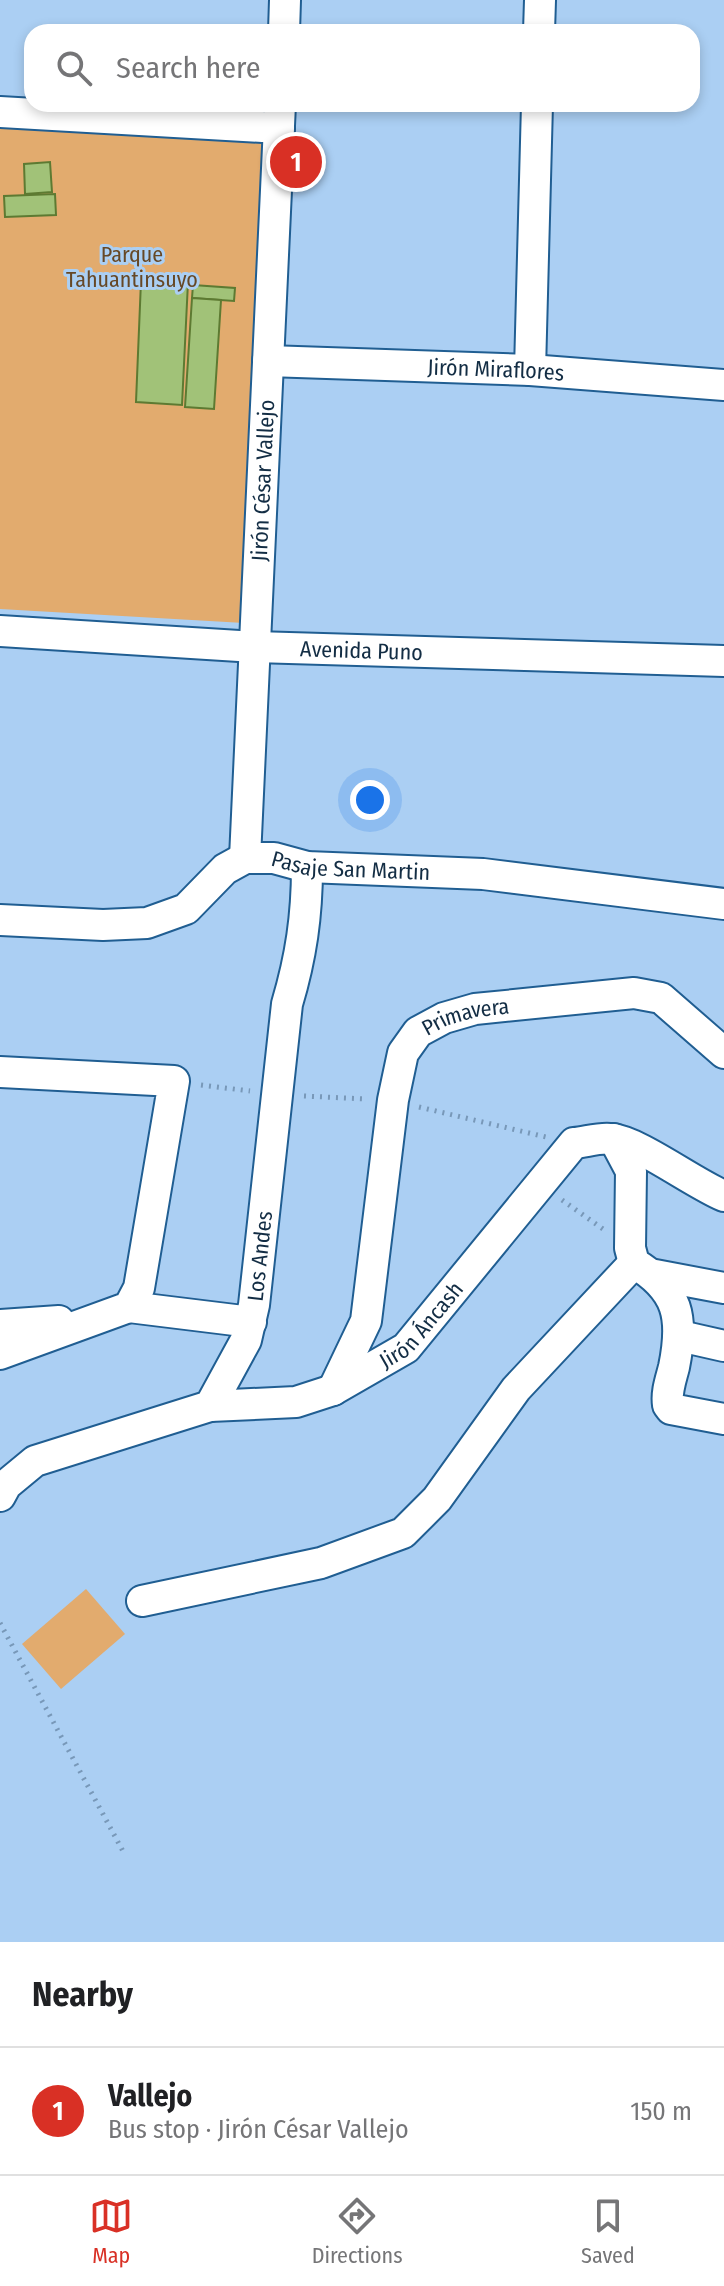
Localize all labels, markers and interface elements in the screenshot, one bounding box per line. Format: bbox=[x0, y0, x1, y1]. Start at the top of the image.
search box bbox=[24, 24, 700, 112]
icon: search bbox=[52, 46, 96, 90]
text: Search here bbox=[116, 50, 261, 86]
pin: 1 bbox=[270, 132, 322, 192]
park label: Parque Tahuantinsuyo bbox=[66, 241, 198, 293]
street label: Jirón Miraflores bbox=[427, 353, 565, 387]
street label: Jirón César Vallejo bbox=[246, 399, 280, 562]
street label: Avenida Puno bbox=[300, 635, 423, 666]
your location bbox=[350, 780, 390, 820]
street label: Pasaje San Martin bbox=[268, 845, 431, 886]
street label: Primavera bbox=[417, 993, 510, 1041]
street label: Los Andes bbox=[242, 1209, 278, 1303]
street label: Jirón Áncash bbox=[375, 1276, 469, 1374]
text: Nearby bbox=[32, 1974, 133, 2015]
text: Vallejo bbox=[108, 2078, 192, 2114]
text: 1 bbox=[53, 2096, 64, 2127]
text: 150 m bbox=[630, 2096, 692, 2127]
text: Bus stop · Jirón César Vallejo bbox=[108, 2114, 409, 2145]
tab: Map bbox=[89, 2194, 133, 2269]
tab: Directions bbox=[312, 2194, 403, 2269]
tab: Saved bbox=[581, 2194, 635, 2269]

